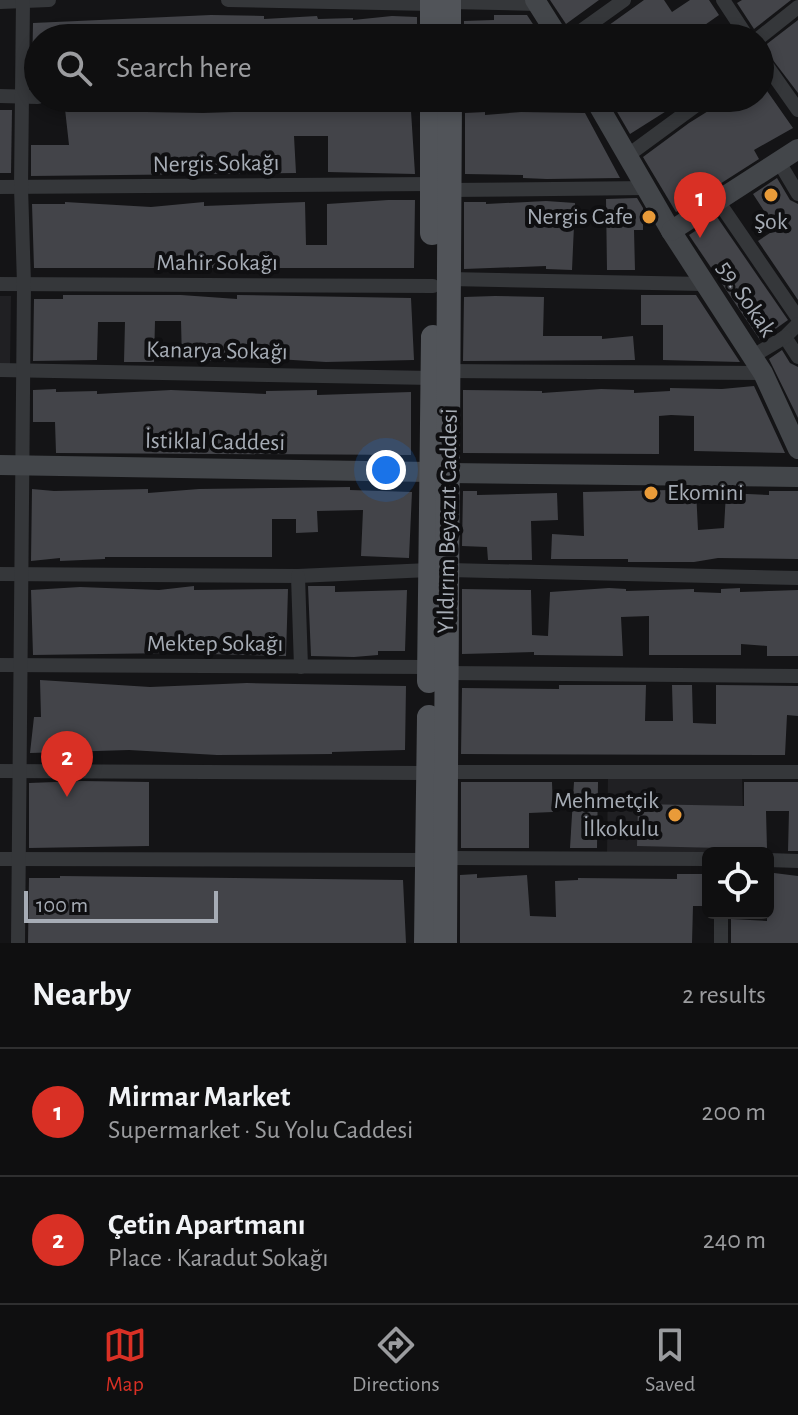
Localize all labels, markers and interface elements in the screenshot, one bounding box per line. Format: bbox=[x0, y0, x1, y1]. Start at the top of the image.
search box bbox=[24, 24, 774, 112]
icon: search bbox=[52, 46, 96, 90]
text: Search here bbox=[116, 53, 252, 83]
street label: Nergis Sokağı bbox=[152, 151, 280, 177]
pin: 1 bbox=[674, 172, 726, 238]
marker: Şok bbox=[762, 186, 780, 204]
place label: Nergis Cafe bbox=[527, 205, 633, 229]
marker: Nergis Cafe bbox=[640, 208, 658, 226]
place label: Şok bbox=[754, 210, 788, 234]
street label: Mahir Sokağı bbox=[156, 251, 278, 275]
street label: 59. Sokak bbox=[712, 257, 780, 341]
street label: Kanarya Sokağı bbox=[146, 338, 288, 364]
street label: Yıldırım Beyazıt Caddesi bbox=[434, 408, 462, 634]
street label: İstiklal Caddesi bbox=[145, 428, 285, 455]
your location bbox=[366, 450, 406, 490]
place label: Ekomini bbox=[667, 481, 744, 505]
marker: Ekomini bbox=[642, 484, 660, 502]
street label: Mektep Sokağı bbox=[147, 632, 283, 656]
pin: 2 bbox=[41, 731, 93, 797]
place label: Mehmetçik İlkokulu bbox=[554, 789, 659, 841]
marker: Mehmetçik İlkokulu bbox=[666, 806, 684, 824]
map controls bbox=[702, 847, 774, 919]
button: locate bbox=[702, 847, 774, 919]
scale bar bbox=[24, 887, 218, 923]
text: 100 m bbox=[36, 894, 88, 916]
text: Nearby bbox=[32, 978, 131, 1012]
text: 2 results bbox=[682, 982, 766, 1008]
text: Mirmar Market bbox=[108, 1082, 290, 1112]
text: 1 bbox=[53, 1099, 63, 1125]
text: 200 m bbox=[702, 1099, 766, 1125]
text: Supermarket · Su Yolu Caddesi bbox=[108, 1117, 413, 1143]
text: Çetin Apartmanı bbox=[108, 1210, 306, 1240]
text: 2 bbox=[52, 1227, 64, 1253]
text: 240 m bbox=[703, 1227, 766, 1253]
text: Place · Karadut Sokağı bbox=[108, 1245, 328, 1271]
tab: Map bbox=[103, 1323, 147, 1397]
tab: Directions bbox=[352, 1323, 440, 1397]
tab: Saved bbox=[645, 1323, 695, 1397]

